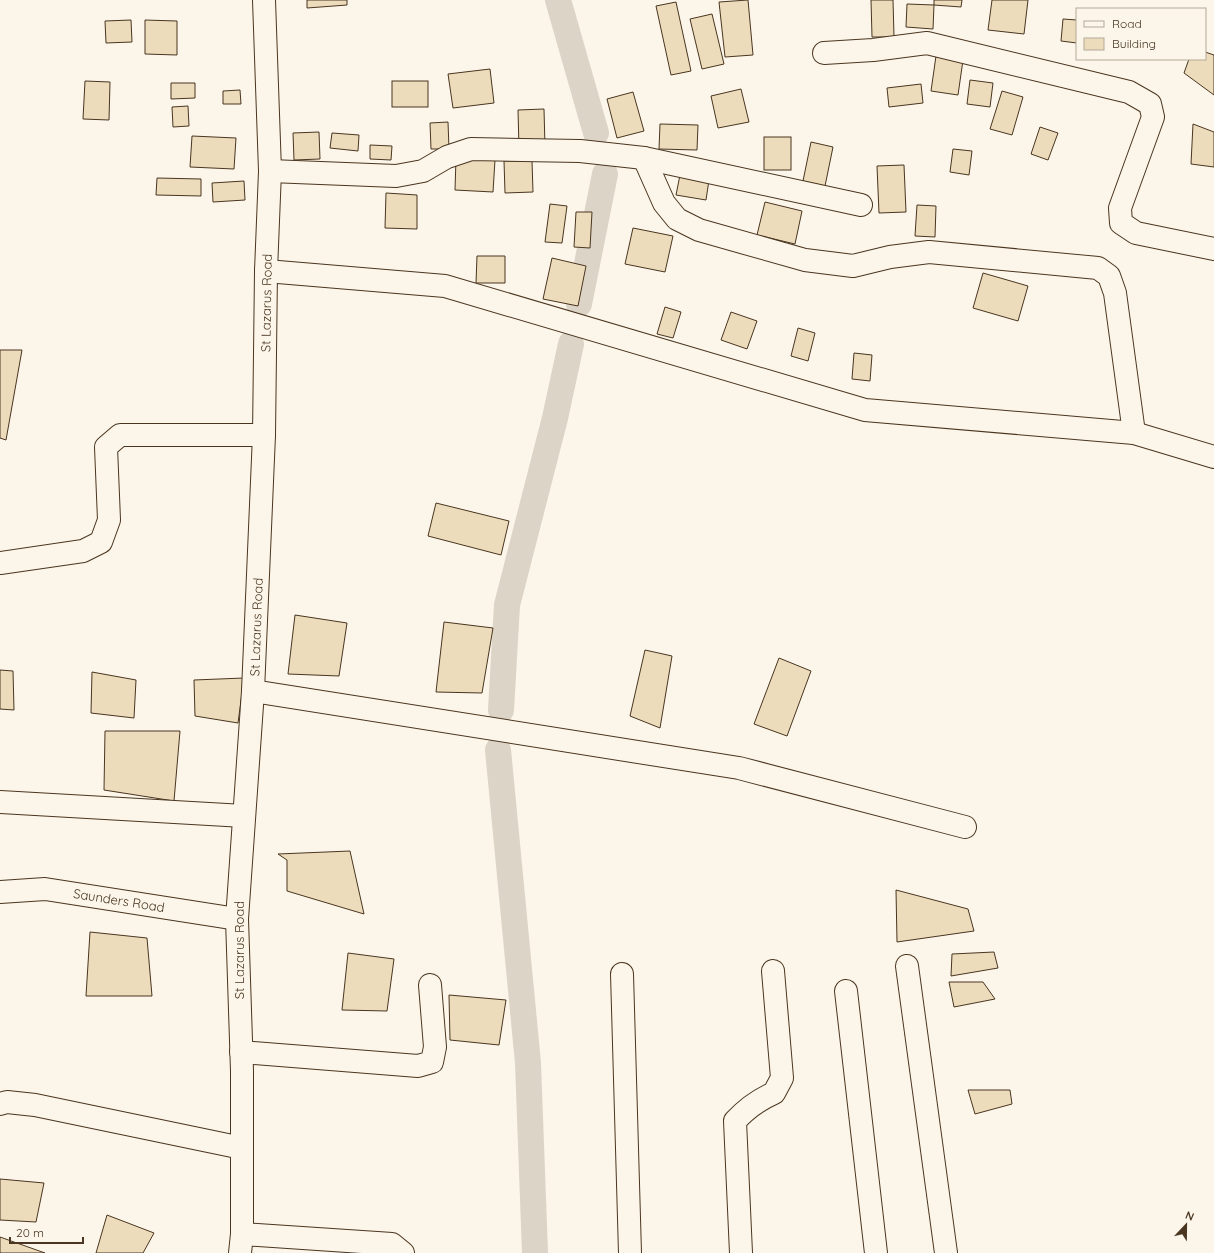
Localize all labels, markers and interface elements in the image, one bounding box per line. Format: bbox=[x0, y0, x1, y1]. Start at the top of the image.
legend bbox=[1076, 8, 1206, 60]
text: Road bbox=[1112, 16, 1142, 31]
text: Building bbox=[1112, 36, 1156, 51]
street label: St Lazarus Road bbox=[257, 254, 275, 352]
street label: St Lazarus Road bbox=[246, 578, 266, 676]
street label: Saunders Road bbox=[72, 885, 166, 915]
street label: St Lazarus Road bbox=[231, 901, 247, 999]
north arrow bbox=[1166, 1205, 1206, 1245]
text: N bbox=[1183, 1208, 1196, 1224]
scale bar bbox=[10, 1219, 83, 1245]
text: 20 m bbox=[16, 1225, 44, 1240]

